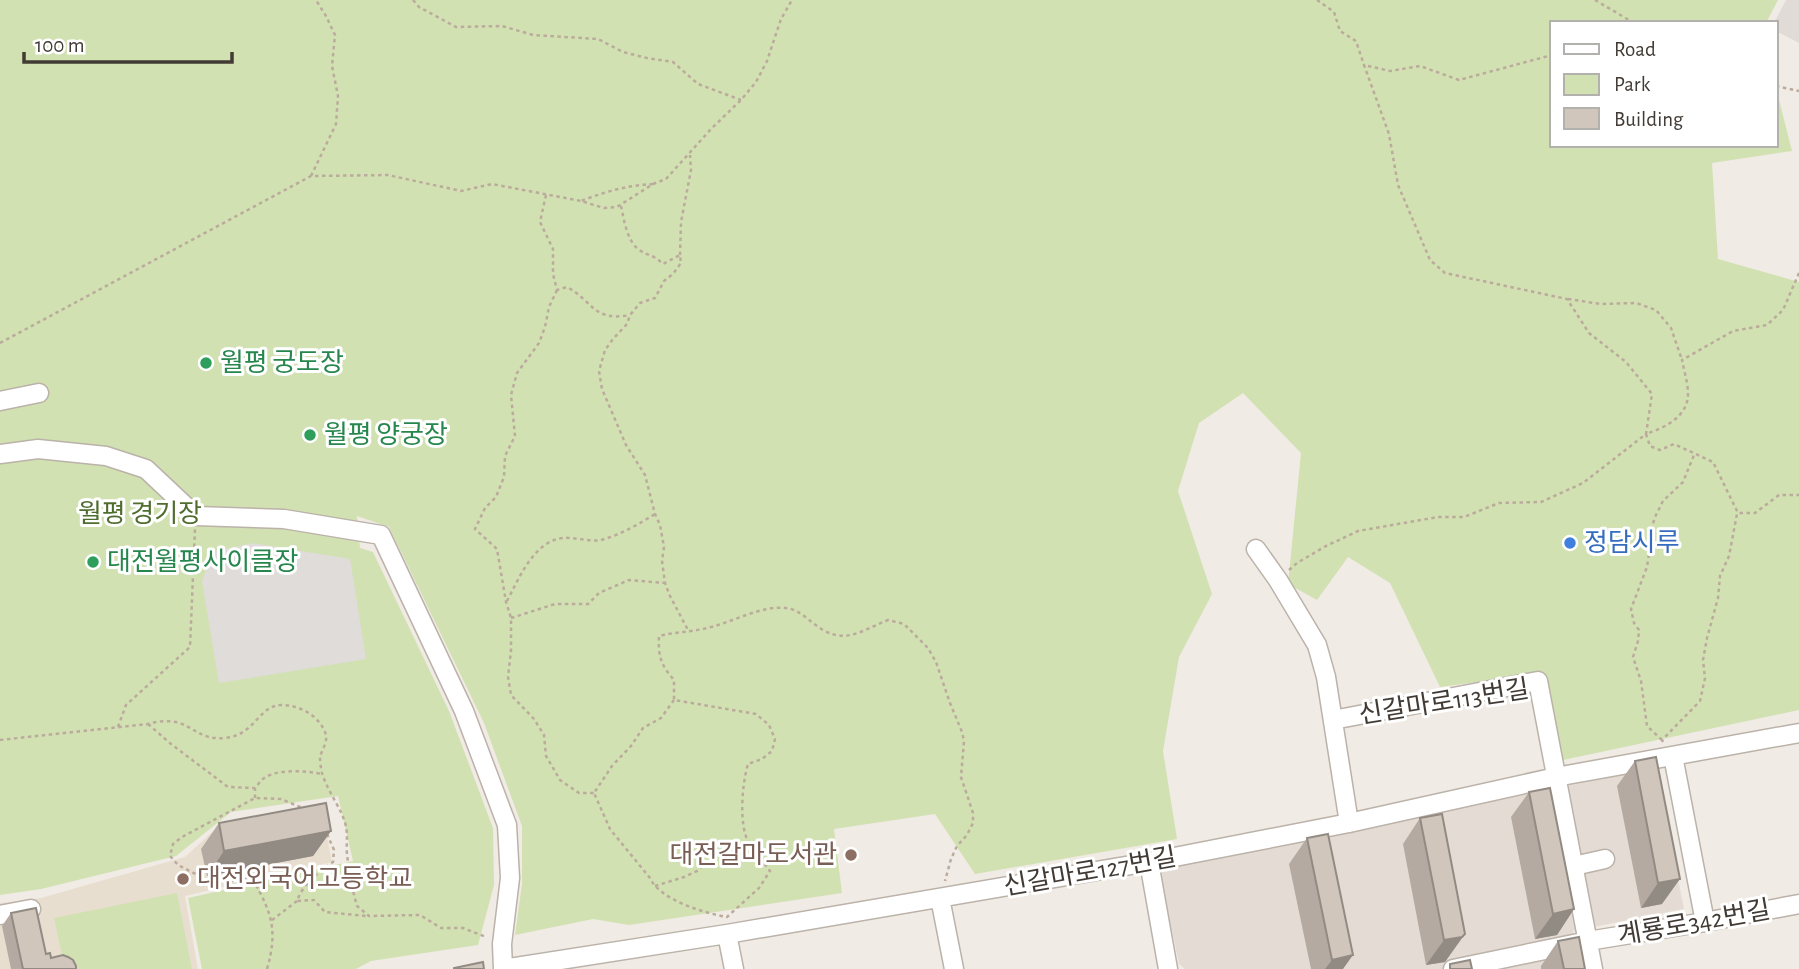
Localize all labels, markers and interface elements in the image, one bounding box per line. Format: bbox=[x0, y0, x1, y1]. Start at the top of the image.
scale bar bbox=[24, 21, 233, 65]
legend bbox=[1550, 21, 1778, 147]
text: 100 m bbox=[35, 35, 85, 56]
text: Road bbox=[1614, 39, 1656, 60]
text: Park bbox=[1614, 74, 1651, 95]
text: Building bbox=[1614, 109, 1684, 130]
place label: 월평 궁도장 bbox=[220, 349, 344, 376]
marker: 월평 궁도장 bbox=[198, 355, 214, 371]
place label: 월평 양궁장 bbox=[324, 421, 448, 448]
marker: 월평 양궁장 bbox=[302, 427, 318, 443]
park label: 월평 경기장 bbox=[78, 500, 202, 527]
place label: 정담시루 bbox=[1584, 529, 1680, 556]
marker: 정담시루 bbox=[1562, 535, 1578, 551]
place label: 대전월평사이클장 bbox=[107, 548, 298, 575]
marker: 대전월평사이클장 bbox=[85, 554, 101, 570]
street label: 신갈마로113번길 bbox=[1357, 675, 1531, 728]
place label: 대전갈마도서관 bbox=[670, 841, 837, 868]
street label: 신갈마로127번길 bbox=[1001, 843, 1178, 900]
marker: 대전갈마도서관 bbox=[843, 847, 859, 863]
place label: 대전외국어고등학교 bbox=[197, 865, 412, 892]
marker: 대전외국어고등학교 bbox=[175, 871, 191, 887]
street label: 계룡로342번길 bbox=[1615, 896, 1772, 949]

